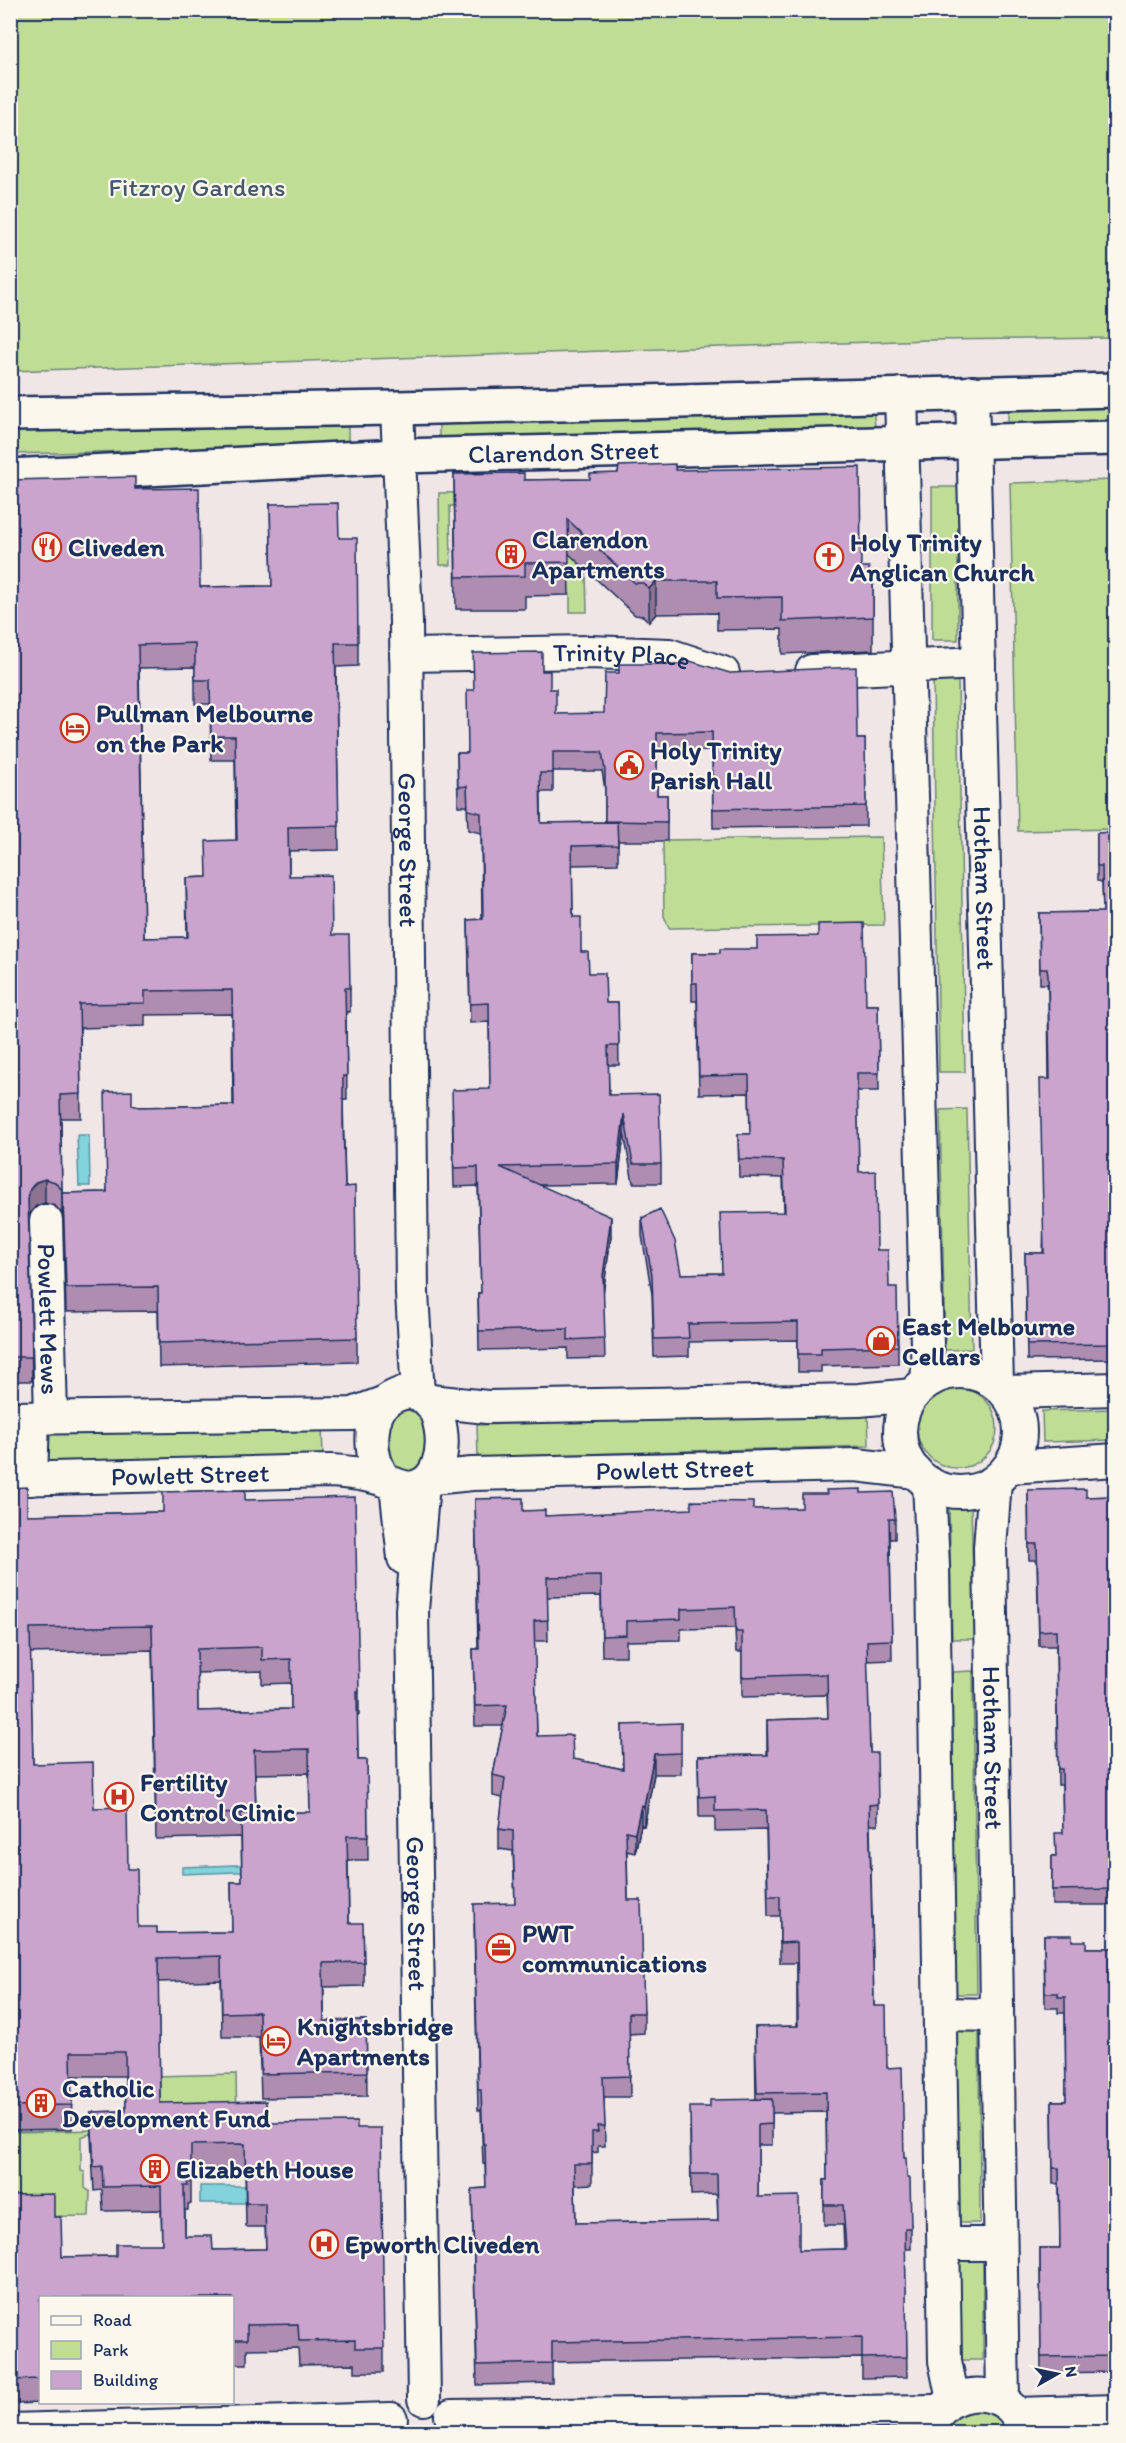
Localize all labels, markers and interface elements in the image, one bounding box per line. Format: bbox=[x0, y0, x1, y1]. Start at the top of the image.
park label: Fitzroy Gardens bbox=[108, 171, 286, 203]
street label: Clarendon Street bbox=[468, 433, 660, 470]
place label: Clarendon Apartments bbox=[531, 523, 665, 585]
place label: Holy Trinity Anglican Church bbox=[849, 526, 1034, 588]
restaurant icon: Cliveden bbox=[31, 531, 63, 563]
place label: Cliveden bbox=[68, 531, 165, 563]
building icon: Clarendon Apartments bbox=[495, 538, 527, 570]
church icon: Holy Trinity Anglican Church bbox=[813, 541, 845, 573]
street label: Trinity Place bbox=[553, 636, 695, 677]
place label: Pullman Melbourne on the Park bbox=[96, 697, 313, 759]
hotel icon: Pullman Melbourne on the Park bbox=[59, 712, 91, 744]
place label: Holy Trinity Parish Hall bbox=[650, 734, 782, 796]
public building icon: Holy Trinity Parish Hall bbox=[613, 749, 645, 781]
street label: George Street bbox=[391, 772, 425, 928]
street label: Hotham Street bbox=[966, 806, 1003, 970]
street label: Powlett Mews bbox=[31, 1243, 66, 1395]
place label: East Melbourne Cellars bbox=[902, 1310, 1075, 1372]
shop icon: East Melbourne Cellars bbox=[865, 1325, 897, 1357]
street label: Powlett Street bbox=[595, 1451, 755, 1487]
street label: Powlett Street bbox=[110, 1457, 270, 1492]
street label: Hotham Street bbox=[976, 1666, 1010, 1830]
place label: Fertility Control Clinic bbox=[140, 1766, 295, 1828]
hospital icon: Fertility Control Clinic bbox=[103, 1781, 135, 1813]
street label: George Street bbox=[399, 1836, 434, 1991]
place label: PWT communications bbox=[522, 1917, 707, 1979]
office icon: PWT communications bbox=[485, 1932, 517, 1964]
place label: Knightsbridge Apartments bbox=[296, 2010, 453, 2072]
hotel icon: Knightsbridge Apartments bbox=[260, 2025, 292, 2057]
place label: Catholic Development Fund bbox=[62, 2072, 271, 2134]
building icon: Catholic Development Fund bbox=[25, 2087, 57, 2119]
building icon: Elizabeth House bbox=[139, 2153, 171, 2185]
place label: Elizabeth House bbox=[176, 2153, 354, 2185]
hospital icon: Epworth Cliveden bbox=[308, 2228, 340, 2260]
place label: Epworth Cliveden bbox=[345, 2228, 540, 2260]
legend bbox=[39, 2296, 234, 2404]
text: Road bbox=[93, 2309, 132, 2331]
text: Park bbox=[93, 2339, 128, 2361]
north arrow bbox=[1027, 2344, 1087, 2404]
text: N bbox=[1061, 2365, 1082, 2379]
text: Building bbox=[93, 2369, 159, 2391]

